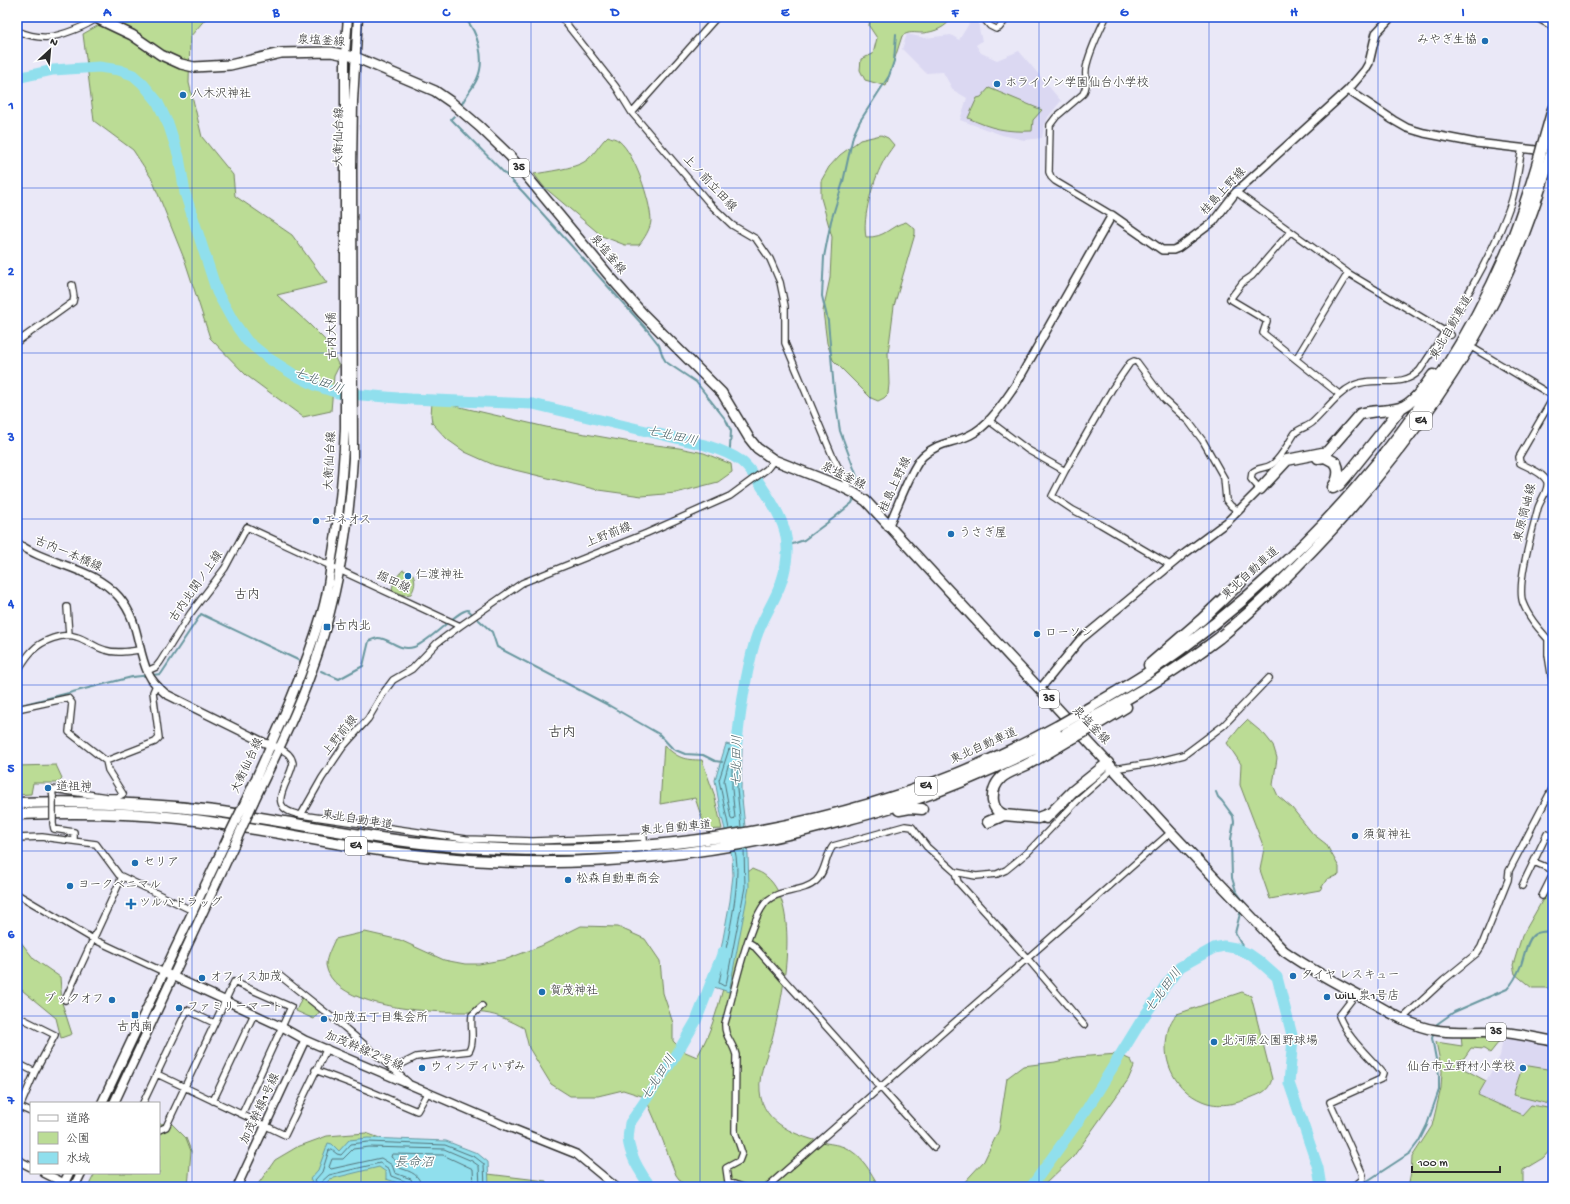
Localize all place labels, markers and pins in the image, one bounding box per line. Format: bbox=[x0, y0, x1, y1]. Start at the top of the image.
place label: みやぎ生協 bbox=[1417, 33, 1477, 48]
marker: みやぎ生協 bbox=[1480, 36, 1490, 46]
place label: ホライゾン学園仙台小学校 bbox=[1005, 76, 1149, 91]
marker: ホライゾン学園仙台小学校 bbox=[992, 79, 1002, 89]
place label: 八木沢神社 bbox=[191, 87, 251, 102]
marker: 八木沢神社 bbox=[178, 90, 188, 100]
place label: エネオス bbox=[324, 514, 371, 528]
marker: エネオス bbox=[311, 516, 321, 526]
place label: うさぎ屋 bbox=[959, 526, 1007, 541]
marker: うさぎ屋 bbox=[946, 529, 956, 539]
place label: 仁渡神社 bbox=[416, 568, 464, 583]
marker: 仁渡神社 bbox=[403, 571, 413, 581]
place label: 古内北 bbox=[335, 619, 371, 634]
marker: 古内北 bbox=[322, 622, 332, 632]
place label: ローソン bbox=[1045, 627, 1093, 641]
marker: ローソン bbox=[1032, 629, 1042, 639]
place label: 道祖神 bbox=[56, 780, 92, 795]
marker: 道祖神 bbox=[43, 783, 53, 793]
place label: 須賀神社 bbox=[1363, 828, 1411, 843]
marker: 須賀神社 bbox=[1350, 831, 1360, 841]
place label: セリア bbox=[143, 856, 179, 870]
marker: セリア bbox=[130, 858, 140, 868]
place label: 松森自動車商会 bbox=[576, 872, 660, 887]
marker: 松森自動車商会 bbox=[563, 875, 573, 885]
place label: ヨークベニマル bbox=[78, 879, 161, 893]
marker: ヨークベニマル bbox=[65, 881, 75, 891]
place label: ツルハドラッグ bbox=[139, 896, 223, 911]
marker: ツルハドラッグ bbox=[126, 899, 136, 909]
place label: タイヤ レスキュー bbox=[1301, 969, 1400, 983]
place label: オフィス加茂 bbox=[210, 970, 282, 985]
marker: タイヤ レスキュー bbox=[1288, 971, 1298, 981]
marker: オフィス加茂 bbox=[197, 973, 207, 983]
place label: 賀茂神社 bbox=[550, 984, 598, 999]
marker: 賀茂神社 bbox=[537, 987, 547, 997]
place label: wiLL 泉1号店 bbox=[1335, 989, 1399, 1004]
place label: ブックオフ bbox=[44, 992, 104, 1007]
marker: wiLL 泉1号店 bbox=[1322, 992, 1332, 1002]
marker: ブックオフ bbox=[107, 995, 117, 1005]
place label: ファミリーマート bbox=[187, 1001, 283, 1015]
marker: ファミリーマート bbox=[174, 1003, 184, 1013]
marker: 古内南 bbox=[130, 1010, 140, 1020]
place label: 加茂五丁目集会所 bbox=[332, 1011, 428, 1026]
marker: 加茂五丁目集会所 bbox=[319, 1014, 329, 1024]
place label: 古内南 bbox=[117, 1020, 153, 1035]
place label: 北河原公園野球場 bbox=[1222, 1034, 1318, 1049]
marker: 北河原公園野球場 bbox=[1209, 1037, 1219, 1047]
place label: ウィンディいずみ bbox=[430, 1060, 526, 1075]
place label: 仙台市立野村小学校 bbox=[1407, 1060, 1515, 1075]
marker: ウィンディいずみ bbox=[417, 1063, 427, 1073]
marker: 仙台市立野村小学校 bbox=[1518, 1063, 1528, 1073]

